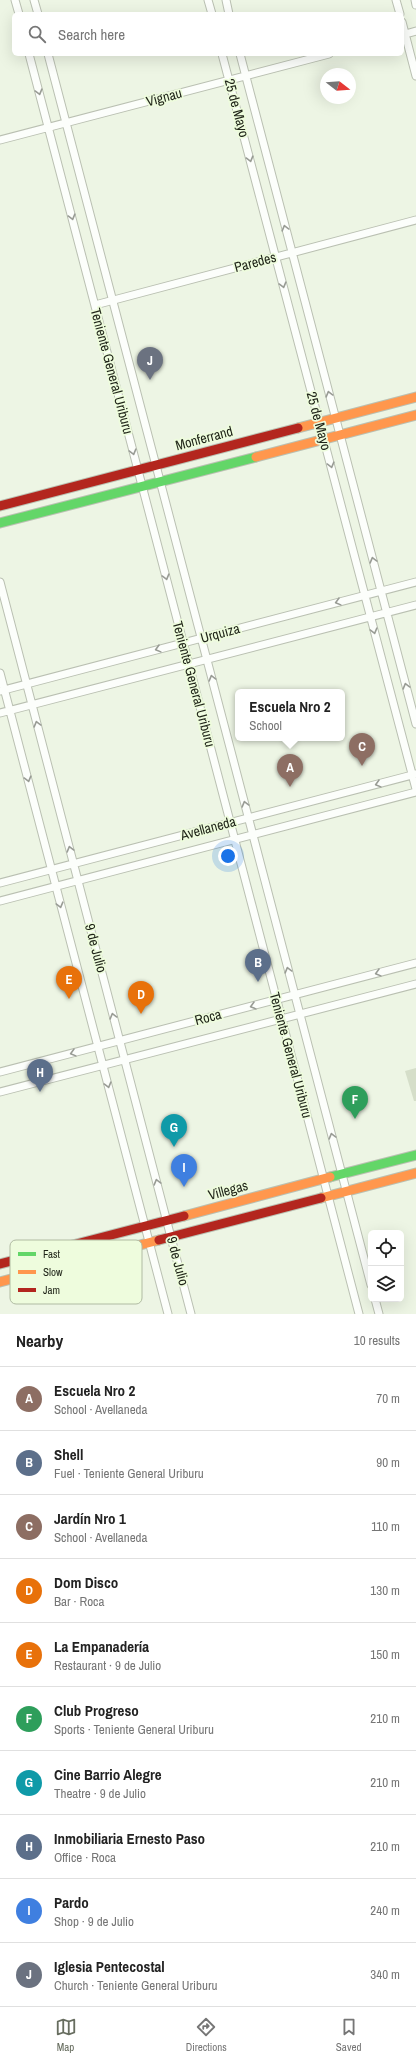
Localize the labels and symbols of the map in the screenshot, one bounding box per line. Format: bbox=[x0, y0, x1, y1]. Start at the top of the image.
north arrow bbox=[320, 68, 356, 104]
street label: 25 de Mayo bbox=[221, 77, 253, 139]
street label: Vignau bbox=[144, 84, 184, 110]
one-way arrow bbox=[34, 88, 43, 95]
one-way arrow bbox=[245, 156, 254, 163]
one-way arrow bbox=[67, 214, 76, 221]
one-way arrow bbox=[282, 224, 290, 231]
street label: Paredes bbox=[232, 248, 278, 276]
one-way arrow bbox=[279, 282, 287, 288]
street label: Teniente General Uriburu bbox=[87, 306, 137, 436]
pin: J bbox=[137, 347, 163, 380]
street label: 25 de Mayo bbox=[303, 390, 335, 452]
one-way arrow bbox=[326, 391, 334, 397]
street label: Monferrand bbox=[173, 422, 235, 454]
one-way arrow bbox=[129, 448, 137, 455]
one-way arrow bbox=[326, 462, 334, 468]
one-way arrow bbox=[369, 557, 378, 564]
one-way arrow bbox=[161, 574, 170, 581]
one-way arrow bbox=[334, 598, 341, 606]
street label: Teniente General Uriburu bbox=[169, 619, 219, 749]
street label: Urquiza bbox=[198, 619, 242, 647]
one-way arrow bbox=[370, 628, 378, 635]
one-way arrow bbox=[154, 645, 161, 653]
one-way arrow bbox=[208, 675, 217, 682]
one-way arrow bbox=[402, 683, 411, 690]
one-way arrow bbox=[33, 720, 42, 727]
pin: C bbox=[349, 733, 375, 766]
pin: A bbox=[277, 754, 303, 787]
one-way arrow bbox=[23, 776, 31, 782]
one-way arrow bbox=[375, 779, 382, 788]
one-way arrow bbox=[241, 800, 250, 807]
street label: Avellaneda bbox=[177, 812, 238, 844]
one-way arrow bbox=[66, 846, 75, 853]
your location bbox=[218, 846, 238, 866]
one-way arrow bbox=[56, 901, 64, 908]
street label: 9 de Julio bbox=[81, 922, 111, 974]
pin: B bbox=[245, 949, 271, 982]
pin: E bbox=[56, 966, 82, 999]
one-way arrow bbox=[285, 967, 293, 973]
one-way arrow bbox=[375, 968, 382, 976]
pin: D bbox=[128, 981, 154, 1014]
street label: Teniente General Uriburu bbox=[266, 990, 316, 1120]
one-way arrow bbox=[249, 1001, 256, 1009]
street label: Roca bbox=[193, 1005, 224, 1029]
one-way arrow bbox=[110, 1013, 118, 1019]
one-way arrow bbox=[69, 1048, 76, 1057]
pin: H bbox=[27, 1059, 53, 1092]
one-way arrow bbox=[103, 1081, 111, 1088]
pin: F bbox=[342, 1086, 368, 1119]
pin: G bbox=[161, 1114, 187, 1147]
one-way arrow bbox=[328, 1133, 337, 1140]
pin: I bbox=[171, 1154, 197, 1187]
street label: Villegas bbox=[206, 1176, 250, 1204]
one-way arrow bbox=[153, 1179, 162, 1186]
street label: 9 de Julio bbox=[163, 1235, 193, 1287]
legend bbox=[10, 1240, 142, 1304]
text: Fast bbox=[43, 1247, 61, 1261]
text: Slow bbox=[43, 1265, 63, 1279]
text: Jam bbox=[43, 1283, 60, 1297]

